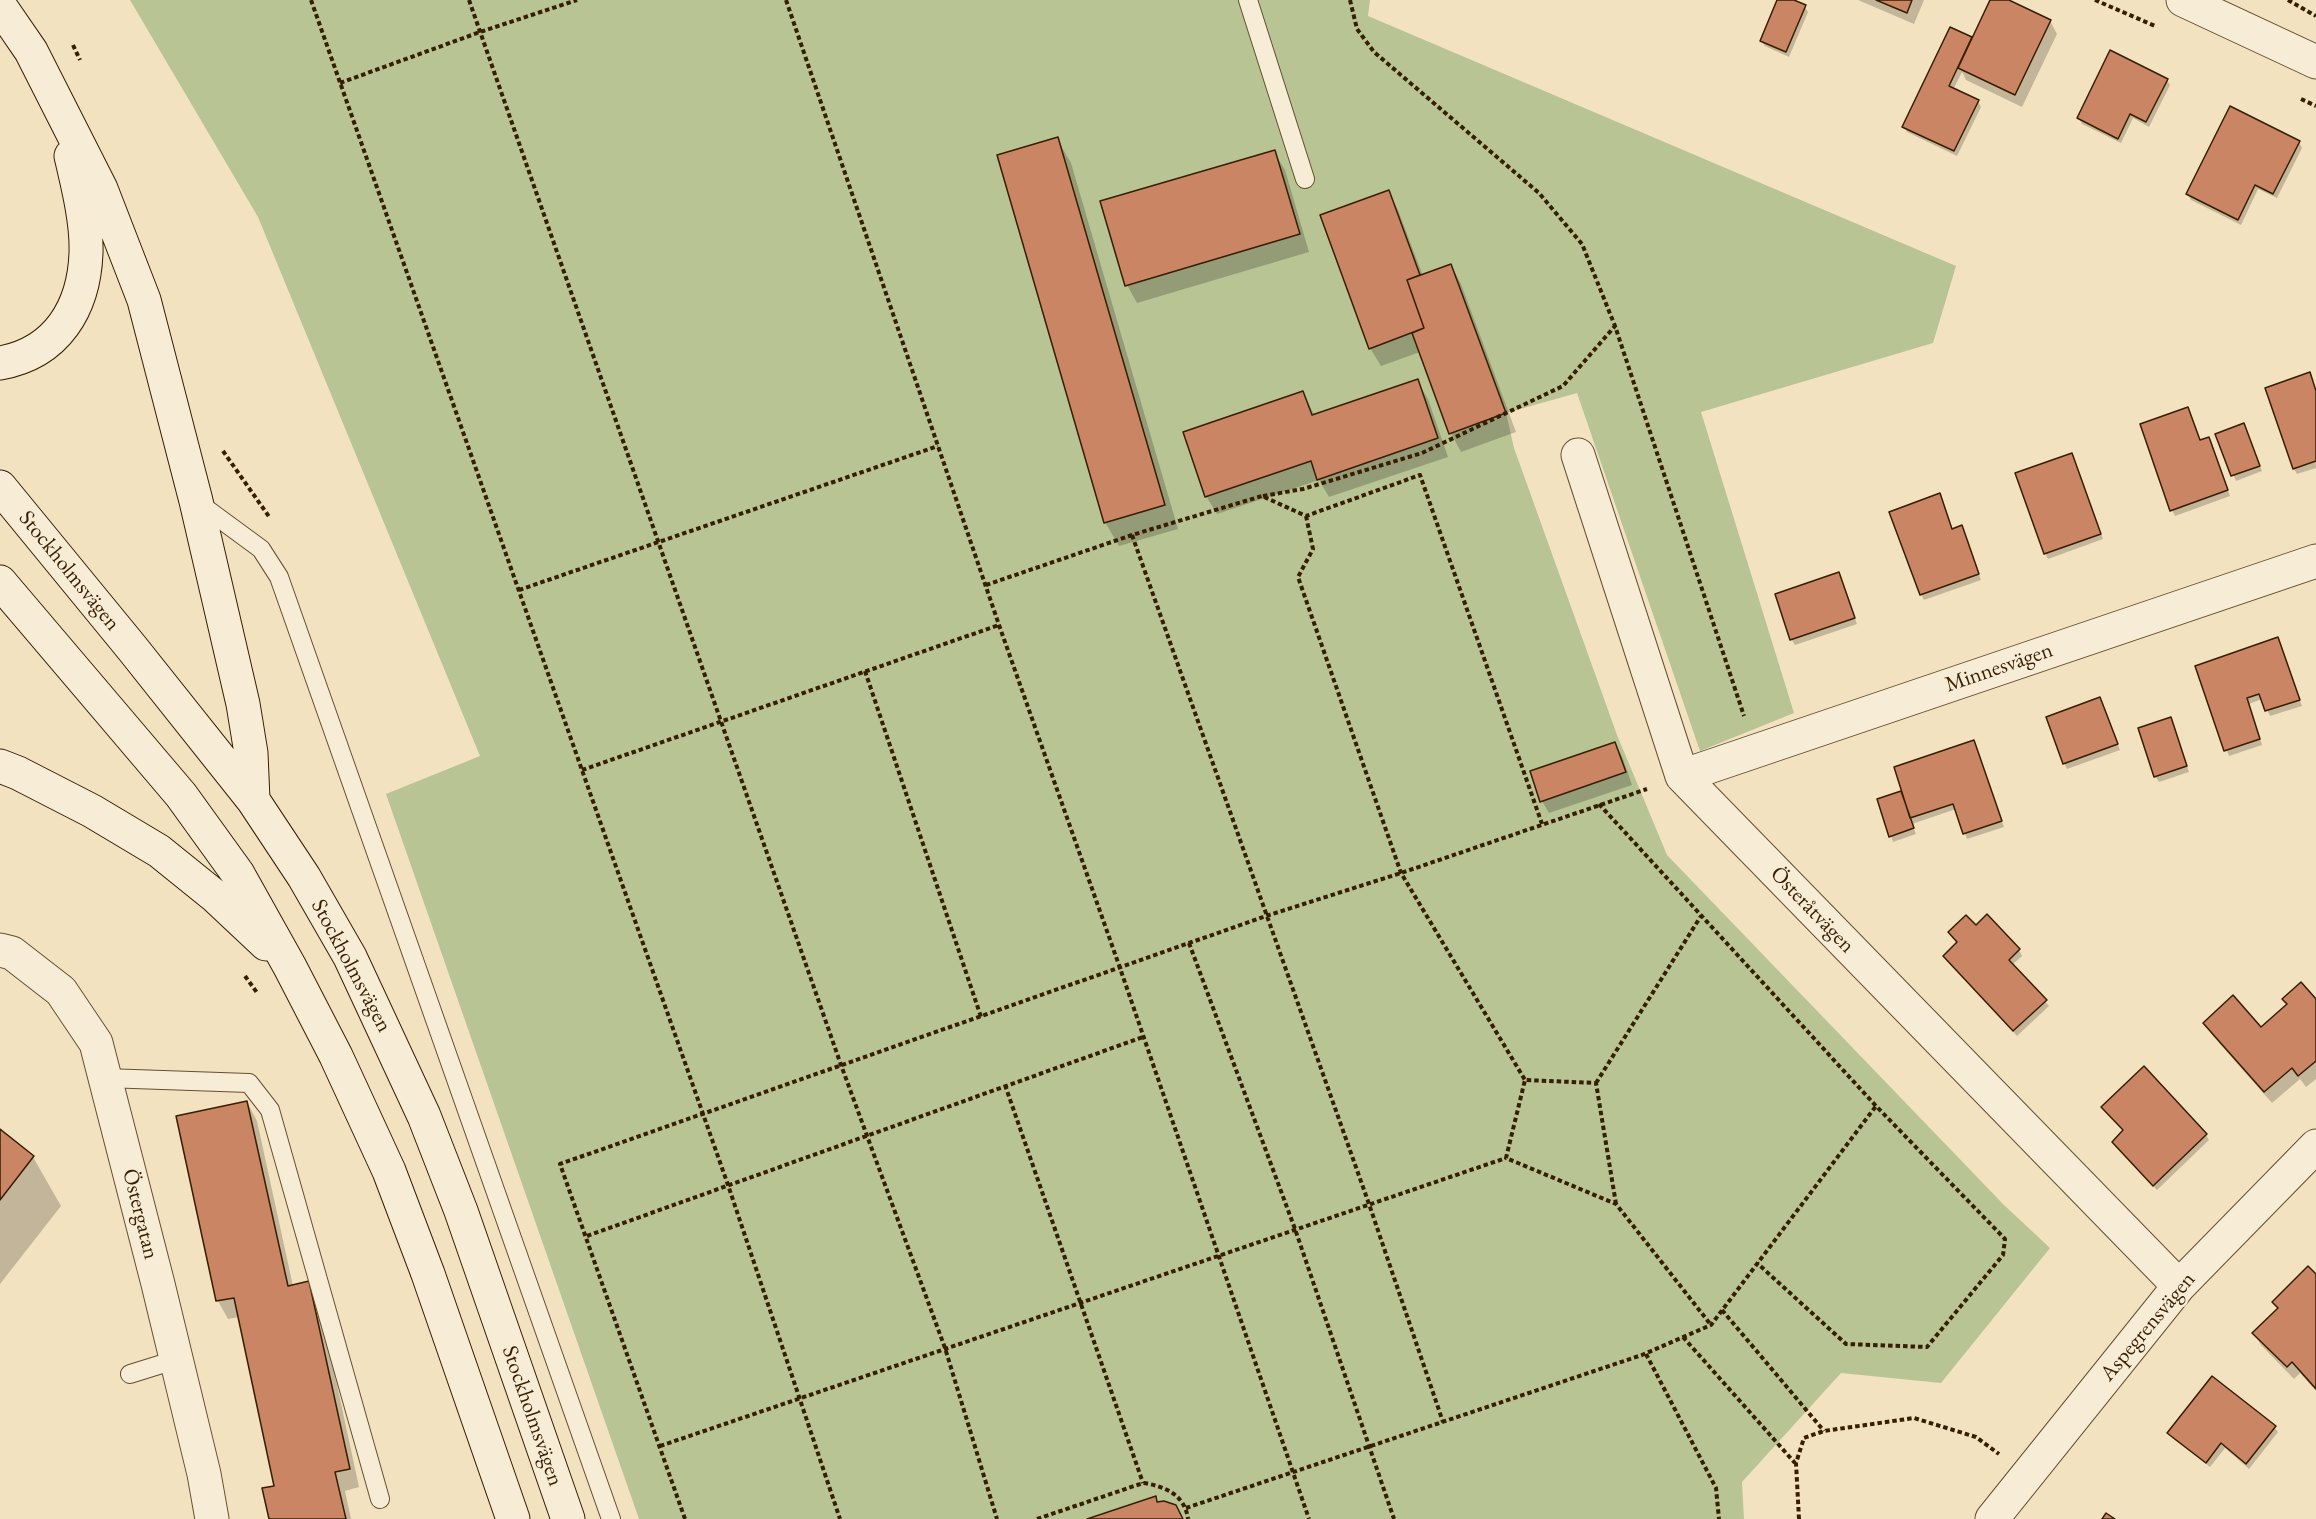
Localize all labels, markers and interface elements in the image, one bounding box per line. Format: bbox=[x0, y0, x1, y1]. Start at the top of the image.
street label: Stockholmsvägen bbox=[13, 506, 125, 636]
street label: Minnesvägen bbox=[1942, 637, 2056, 699]
street label: Österåtvägen bbox=[1764, 861, 1860, 959]
street label: Stockholmsvägen bbox=[305, 895, 397, 1037]
street label: Östergatan bbox=[116, 1166, 164, 1262]
street label: Aspegrensvägen bbox=[2095, 1267, 2201, 1387]
street label: Stockholmsvägen bbox=[496, 1342, 568, 1490]

